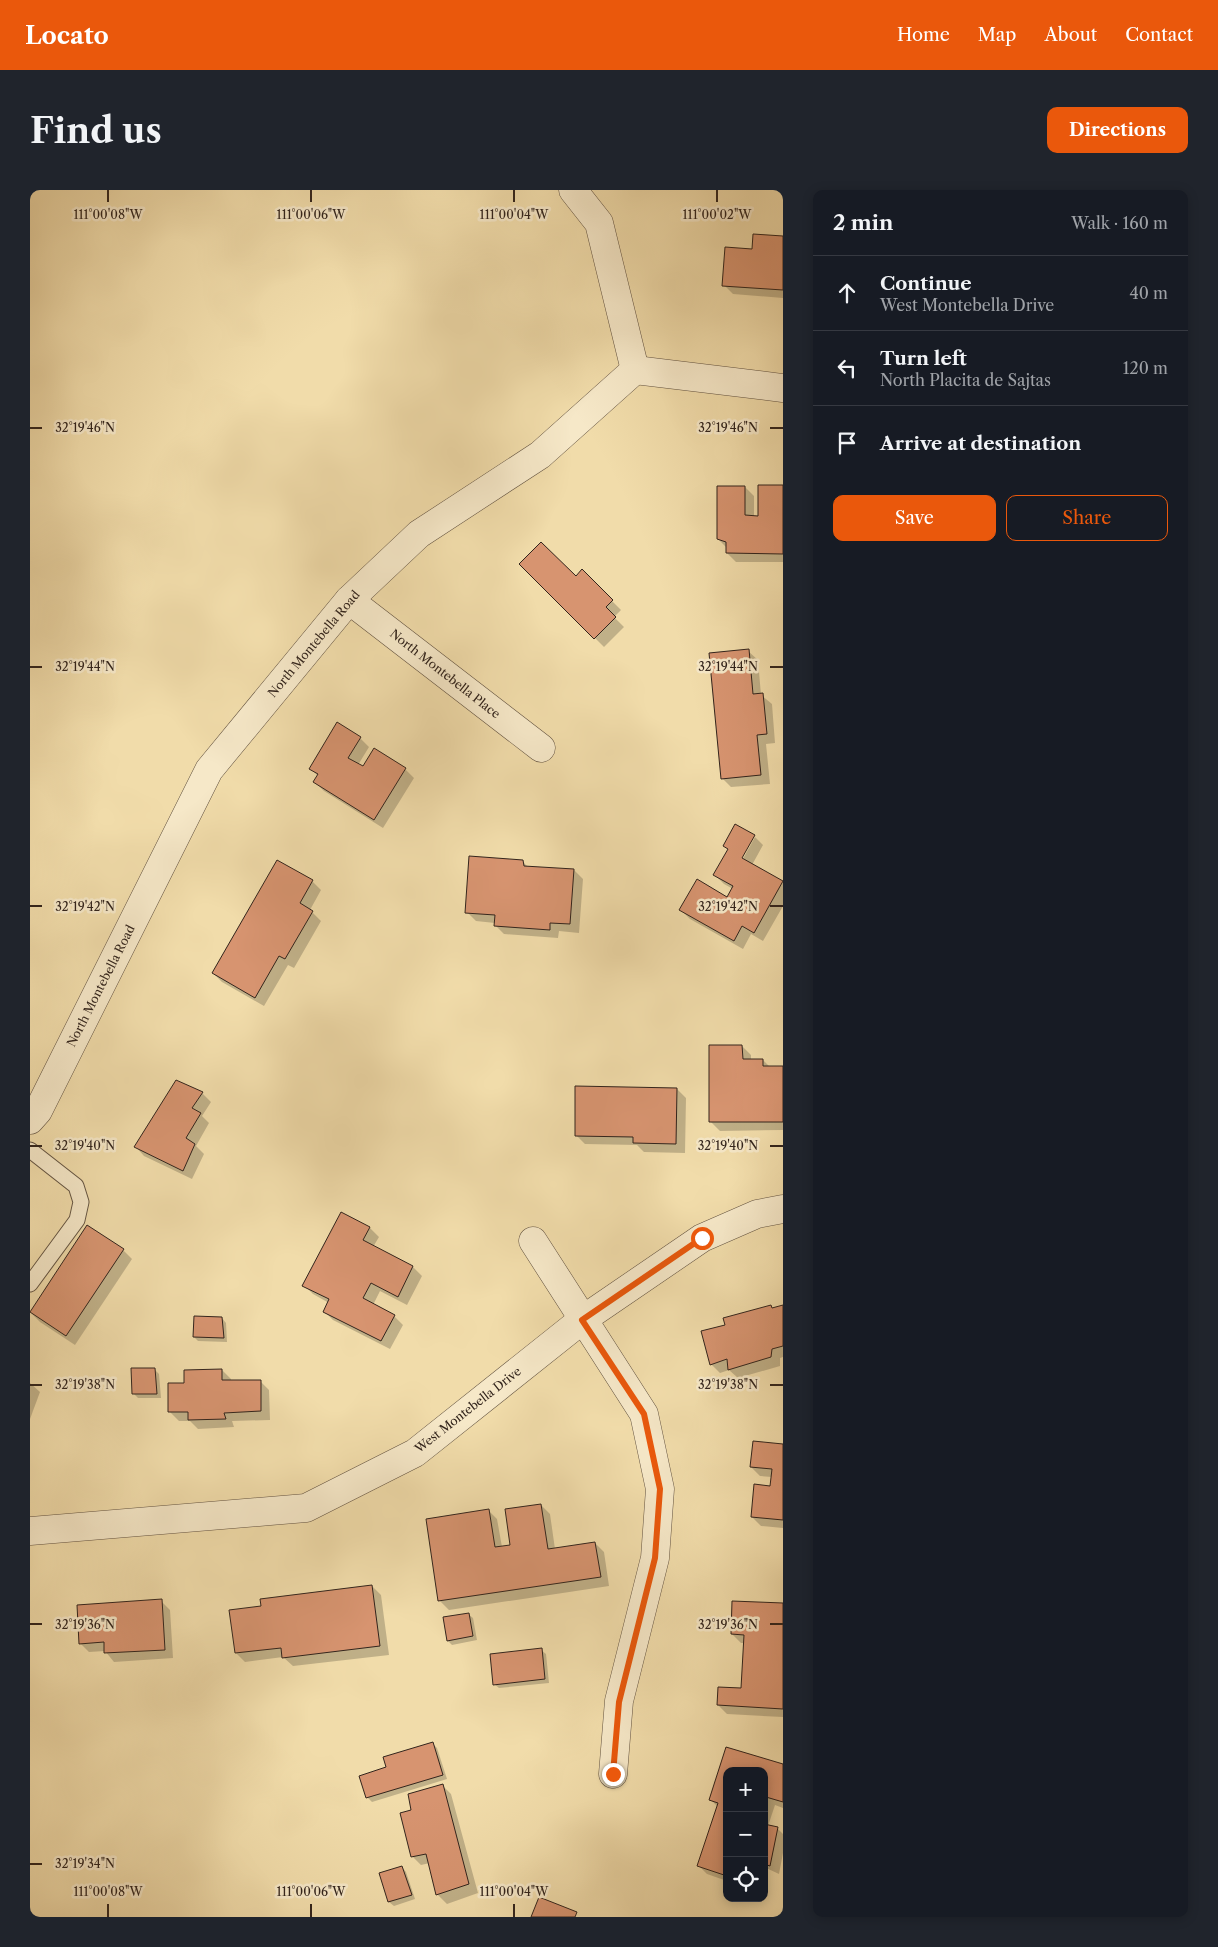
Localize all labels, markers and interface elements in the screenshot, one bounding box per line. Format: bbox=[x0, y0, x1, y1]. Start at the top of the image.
text: Locato bbox=[25, 21, 109, 50]
text: Home bbox=[897, 24, 950, 46]
text: Map bbox=[978, 24, 1016, 46]
text: About bbox=[1044, 24, 1097, 46]
text: Contact bbox=[1125, 24, 1193, 46]
button: Directions bbox=[1047, 107, 1188, 153]
text: Find us bbox=[30, 109, 162, 152]
text: 111°00'08"W bbox=[73, 207, 143, 222]
text: 111°00'06"W bbox=[277, 207, 346, 222]
text: 111°00'04"W bbox=[480, 207, 549, 222]
text: 111°00'02"W bbox=[683, 207, 752, 222]
text: 2 min bbox=[833, 210, 893, 235]
text: Walk · 160 m bbox=[1071, 213, 1168, 233]
text: Continue bbox=[880, 272, 972, 295]
icon: ahead bbox=[833, 279, 861, 307]
text: 40 m bbox=[1129, 283, 1168, 303]
text: West Montebella Drive bbox=[880, 295, 1054, 315]
text: Turn left bbox=[880, 347, 967, 370]
icon: left bbox=[833, 354, 861, 382]
text: 120 m bbox=[1123, 358, 1168, 378]
text: North Placita de Sajtas bbox=[880, 370, 1051, 390]
text: 32°19'46"N bbox=[55, 420, 115, 435]
text: 32°19'46"N bbox=[698, 420, 758, 435]
icon: arrive bbox=[833, 429, 861, 457]
text: Arrive at destination bbox=[880, 432, 1081, 455]
button: Save bbox=[833, 495, 996, 541]
button: Share bbox=[1006, 495, 1168, 541]
street label: North Montebella Road bbox=[265, 587, 363, 700]
street label: North Montebella Place bbox=[387, 626, 504, 722]
text: 32°19'44"N bbox=[55, 659, 115, 674]
text: 32°19'44"N bbox=[698, 659, 758, 674]
text: 32°19'42"N bbox=[55, 899, 115, 914]
text: 32°19'42"N bbox=[698, 899, 758, 914]
street label: North Montebella Road bbox=[63, 922, 138, 1049]
text: 32°19'40"N bbox=[55, 1138, 115, 1153]
text: 32°19'40"N bbox=[698, 1138, 758, 1153]
route start bbox=[691, 1227, 714, 1250]
street label: West Montebella Drive bbox=[411, 1363, 524, 1456]
text: 32°19'38"N bbox=[55, 1377, 115, 1392]
text: 32°19'38"N bbox=[698, 1377, 758, 1392]
text: 32°19'36"N bbox=[55, 1617, 115, 1632]
text: 32°19'36"N bbox=[698, 1617, 758, 1632]
route end bbox=[602, 1763, 625, 1786]
map controls bbox=[723, 1767, 768, 1902]
button: + bbox=[723, 1767, 768, 1812]
button: − bbox=[723, 1812, 768, 1857]
text: 32°19'34"N bbox=[55, 1856, 115, 1871]
button: locate bbox=[723, 1857, 768, 1902]
text: 111°00'08"W bbox=[73, 1884, 143, 1899]
text: 111°00'06"W bbox=[277, 1884, 346, 1899]
text: 111°00'04"W bbox=[480, 1884, 549, 1899]

